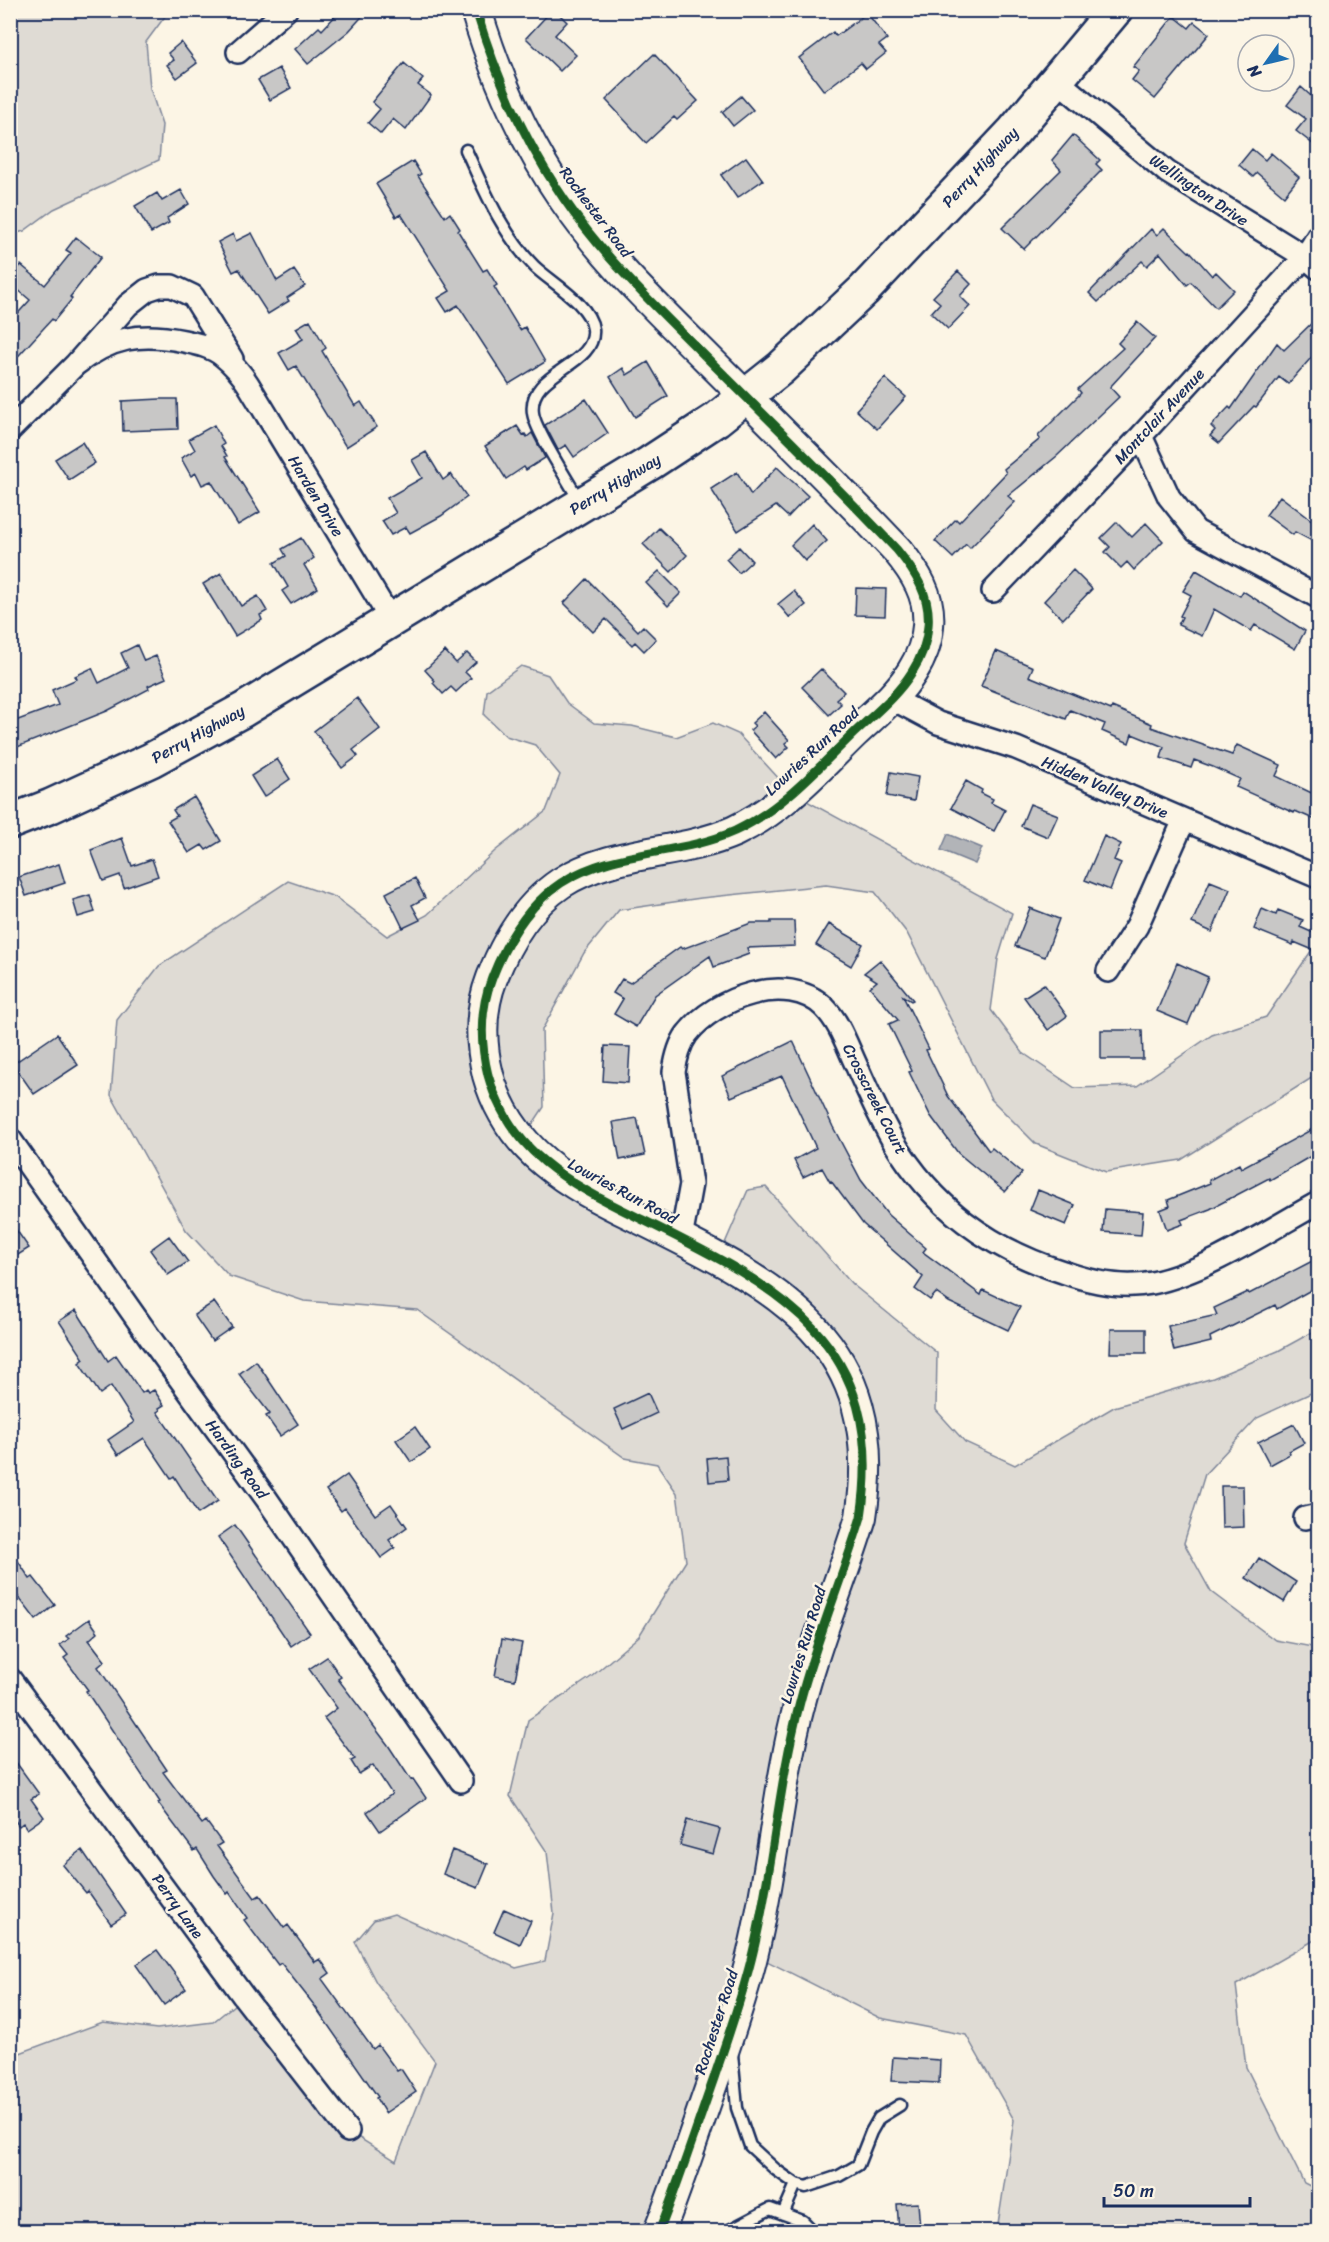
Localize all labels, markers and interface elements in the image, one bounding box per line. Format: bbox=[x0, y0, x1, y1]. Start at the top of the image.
north arrow bbox=[1236, 33, 1296, 93]
text: N bbox=[1238, 58, 1270, 85]
street label: Perry Highway bbox=[934, 119, 1026, 215]
street label: Wellington Drive bbox=[1143, 146, 1255, 234]
street label: Rochester Road bbox=[552, 160, 641, 265]
street label: Montclair Avenue bbox=[1106, 361, 1212, 471]
street label: Perry Highway bbox=[563, 445, 667, 523]
street label: Harden Drive bbox=[280, 449, 352, 543]
street label: Perry Highway bbox=[146, 696, 251, 772]
street label: Lowries Run Road bbox=[758, 698, 867, 803]
street label: Hidden Valley Drive bbox=[1037, 747, 1173, 827]
street label: Crosscreek Court bbox=[834, 1038, 916, 1160]
street label: Lowries Run Road bbox=[563, 1150, 685, 1233]
street label: Harding Road bbox=[198, 1413, 277, 1507]
street label: Lowries Run Road bbox=[771, 1581, 835, 1707]
street label: Perry Lane bbox=[144, 1867, 212, 1945]
street label: Rochester Road bbox=[685, 1964, 747, 2078]
scale bar bbox=[1104, 2170, 1250, 2208]
text: 50 m bbox=[1113, 2175, 1154, 2207]

